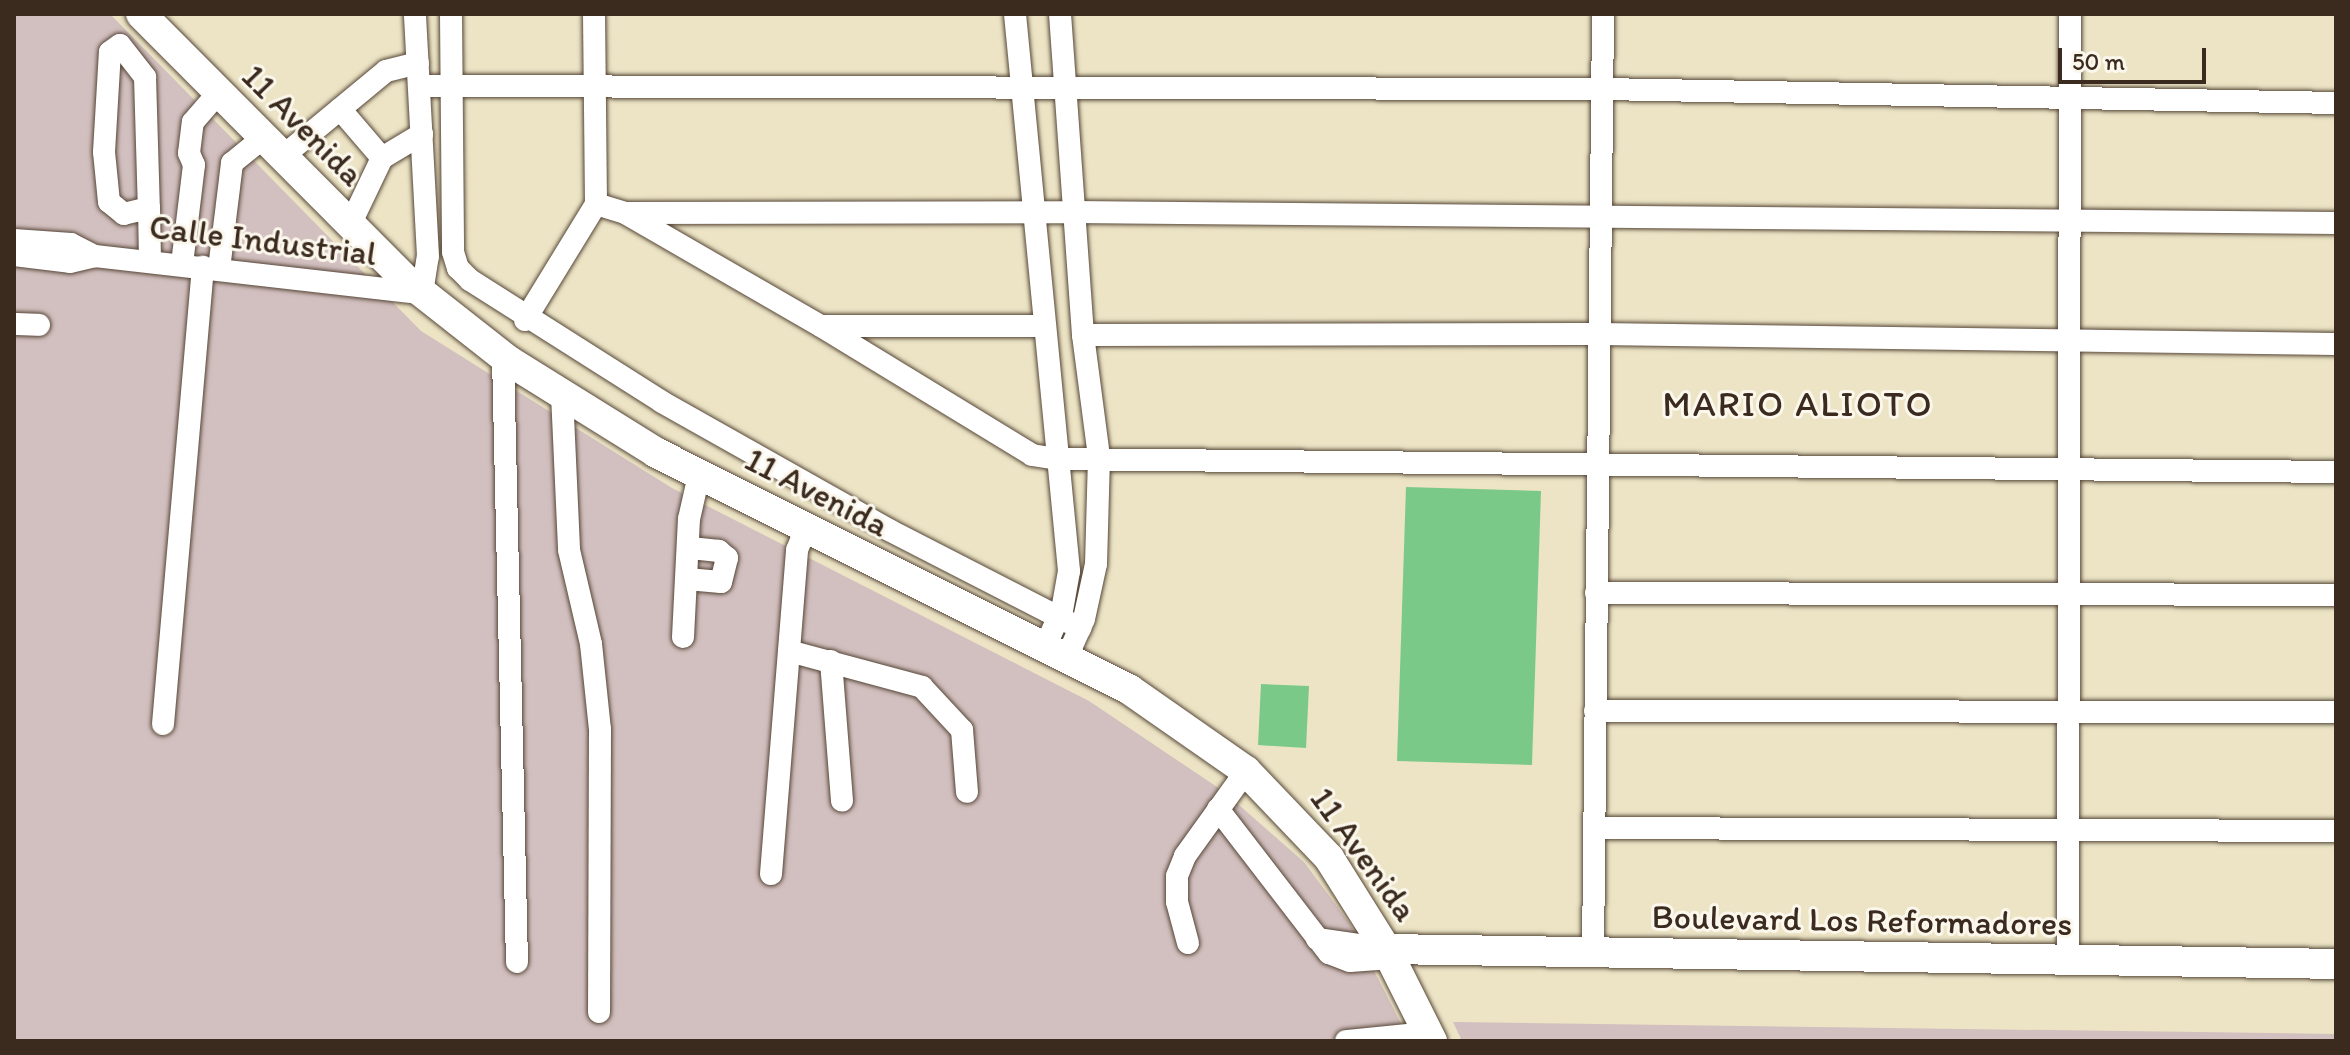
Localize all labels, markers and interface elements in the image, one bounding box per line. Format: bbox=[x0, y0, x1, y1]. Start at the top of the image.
scale bar bbox=[2062, 32, 2210, 82]
text: 50 m bbox=[2072, 47, 2125, 76]
street label: 11 Avenida bbox=[234, 56, 372, 194]
street label: Calle Industrial bbox=[147, 206, 379, 274]
district label: MARIO ALIOTO bbox=[1666, 382, 1930, 426]
street label: 11 Avenida bbox=[739, 439, 895, 545]
street label: 11 Avenida bbox=[1302, 779, 1426, 929]
street label: Boulevard Los Reformadores bbox=[1651, 896, 2073, 944]

